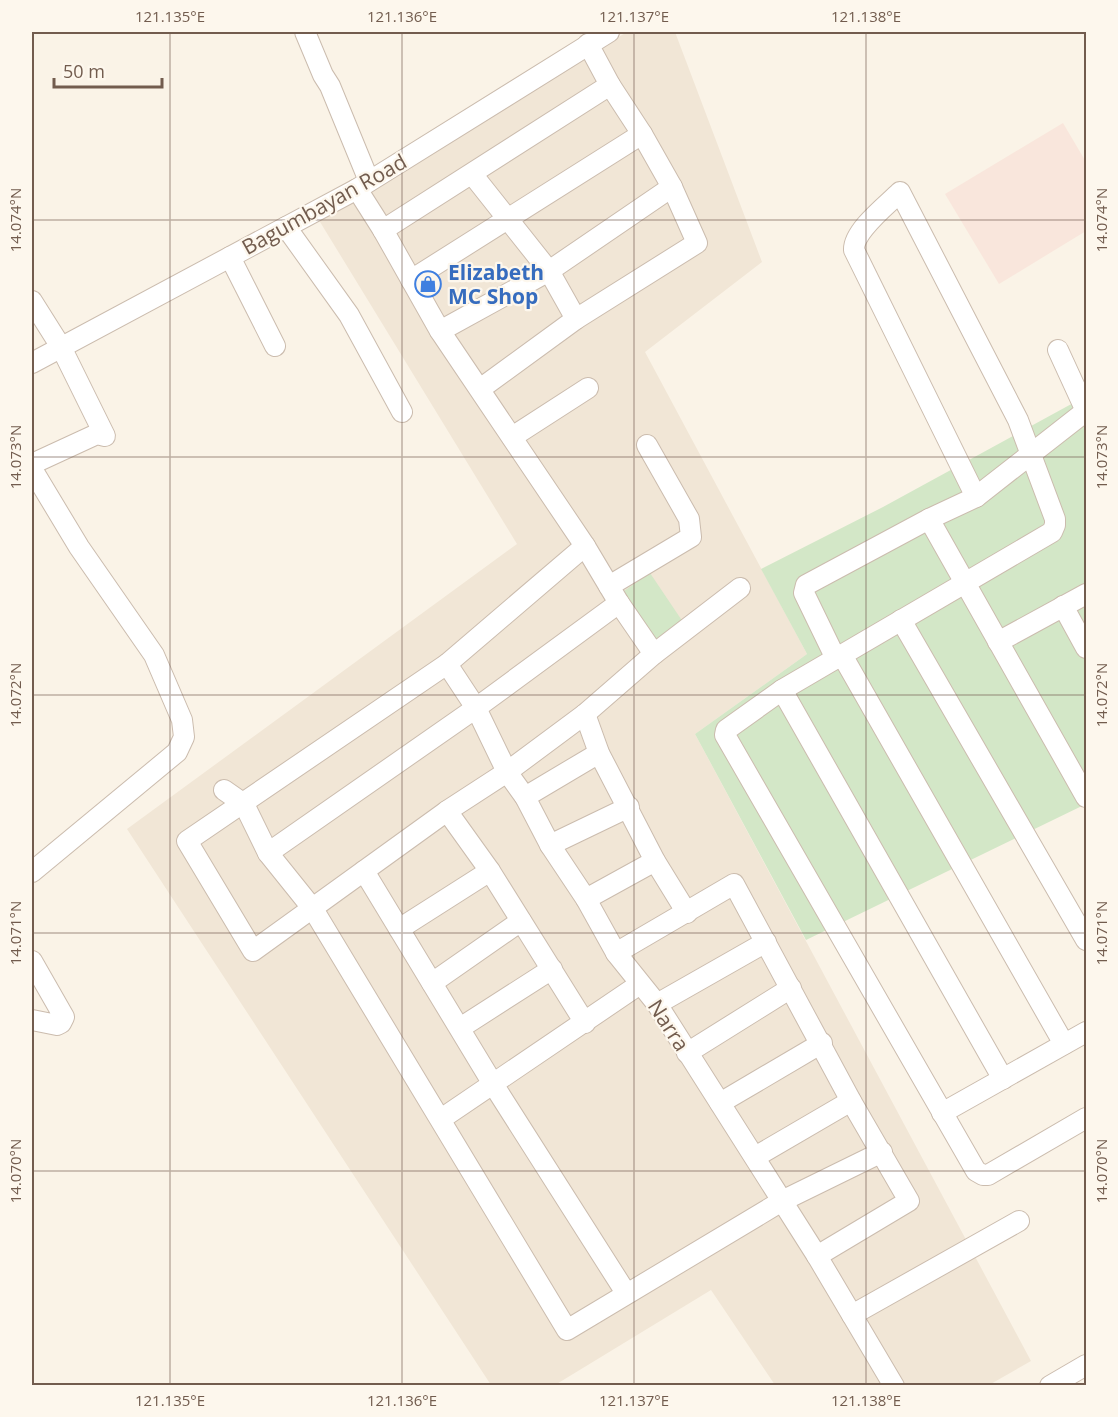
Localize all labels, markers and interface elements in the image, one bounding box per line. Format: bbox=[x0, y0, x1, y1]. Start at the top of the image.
text: 121.135°E bbox=[135, 6, 205, 26]
text: 121.136°E bbox=[367, 6, 437, 26]
text: 121.137°E bbox=[599, 6, 669, 26]
text: 121.138°E bbox=[831, 6, 901, 26]
scale bar bbox=[54, 51, 162, 89]
text: 50 m bbox=[63, 59, 105, 83]
street label: Bagumbayan Road bbox=[237, 147, 411, 261]
text: 14.074°N bbox=[5, 188, 25, 252]
text: 14.074°N bbox=[1091, 188, 1111, 252]
place label: Elizabeth MC Shop bbox=[448, 258, 544, 310]
shop icon: Elizabeth MC Shop bbox=[413, 269, 443, 299]
text: 14.073°N bbox=[5, 425, 25, 489]
text: 14.073°N bbox=[1091, 425, 1111, 489]
text: 14.072°N bbox=[5, 663, 25, 727]
text: 14.072°N bbox=[1091, 663, 1111, 727]
text: 14.071°N bbox=[5, 901, 25, 965]
text: 14.071°N bbox=[1091, 901, 1111, 965]
street label: Narra bbox=[642, 994, 696, 1056]
text: 14.070°N bbox=[5, 1139, 25, 1203]
text: 14.070°N bbox=[1091, 1139, 1111, 1203]
text: 121.135°E bbox=[135, 1390, 205, 1410]
text: 121.136°E bbox=[367, 1390, 437, 1410]
text: 121.137°E bbox=[599, 1390, 669, 1410]
text: 121.138°E bbox=[831, 1390, 901, 1410]

